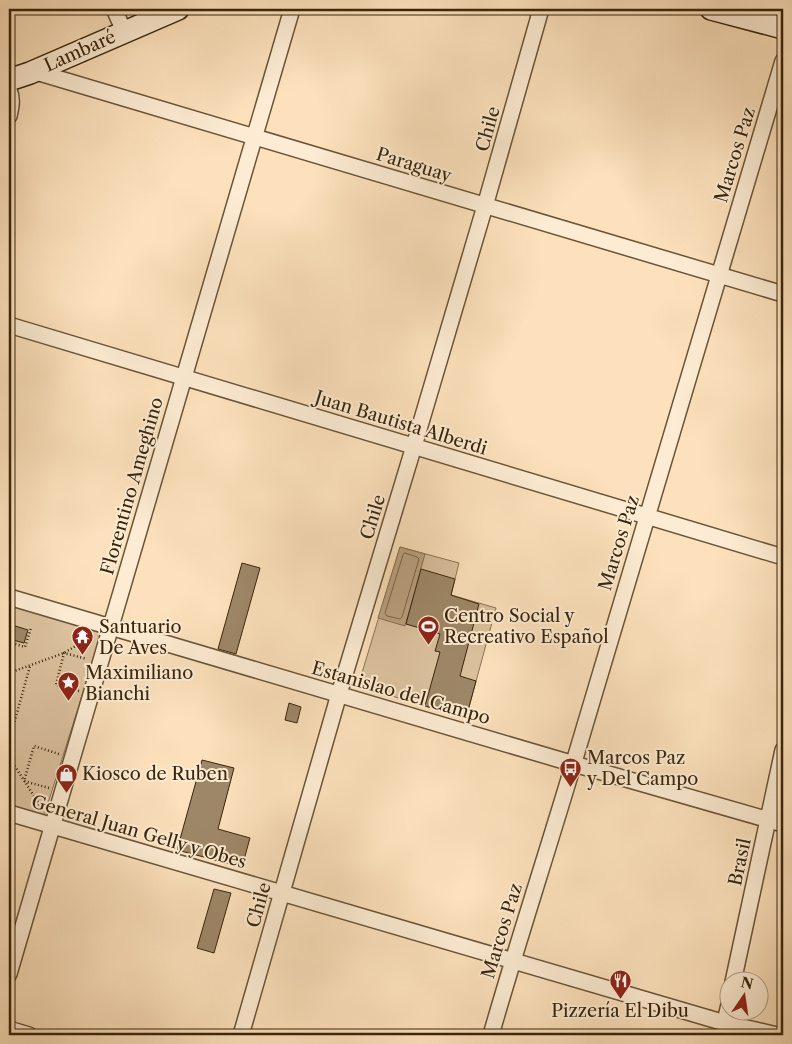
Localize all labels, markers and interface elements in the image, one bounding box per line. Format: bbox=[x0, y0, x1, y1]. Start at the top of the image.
street label: Lambaré bbox=[41, 26, 119, 76]
street label: Chile bbox=[471, 104, 505, 154]
street label: Marcos Paz bbox=[710, 105, 760, 205]
street label: Paraguay bbox=[374, 143, 455, 187]
street label: Juan Bautista Alberdi bbox=[309, 385, 490, 460]
street label: Florentino Ameghino bbox=[96, 395, 168, 577]
street label: Chile bbox=[356, 492, 390, 542]
street label: Marcos Paz bbox=[594, 493, 644, 593]
place label: Centro Social y Recreativo Español bbox=[444, 605, 609, 648]
sports icon: Centro Social y Recreativo Español bbox=[416, 614, 440, 645]
place label: Santuario De Aves bbox=[99, 616, 182, 659]
temple icon: Santuario De Aves bbox=[71, 625, 95, 656]
street label: Estanislao del Campo bbox=[309, 657, 493, 729]
place label: Maximiliano Bianchi bbox=[85, 662, 193, 705]
place icon: Maximiliano Bianchi bbox=[57, 671, 81, 702]
place label: Marcos Paz y Del Campo bbox=[586, 747, 698, 790]
bus stop icon: Marcos Paz y Del Campo bbox=[559, 756, 583, 787]
shop icon: Kiosco de Ruben bbox=[54, 762, 78, 793]
place label: Kiosco de Ruben bbox=[82, 763, 228, 785]
street label: General Juan Gelly y Obes bbox=[29, 791, 249, 873]
street label: Brasil bbox=[724, 836, 756, 888]
street label: Chile bbox=[242, 880, 276, 930]
street label: Marcos Paz bbox=[477, 881, 527, 981]
restaurant icon: Pizzería El Dibu bbox=[608, 969, 632, 1000]
north arrow bbox=[720, 972, 770, 1022]
text: N bbox=[739, 973, 755, 993]
place label: Pizzería El Dibu bbox=[551, 1000, 689, 1022]

